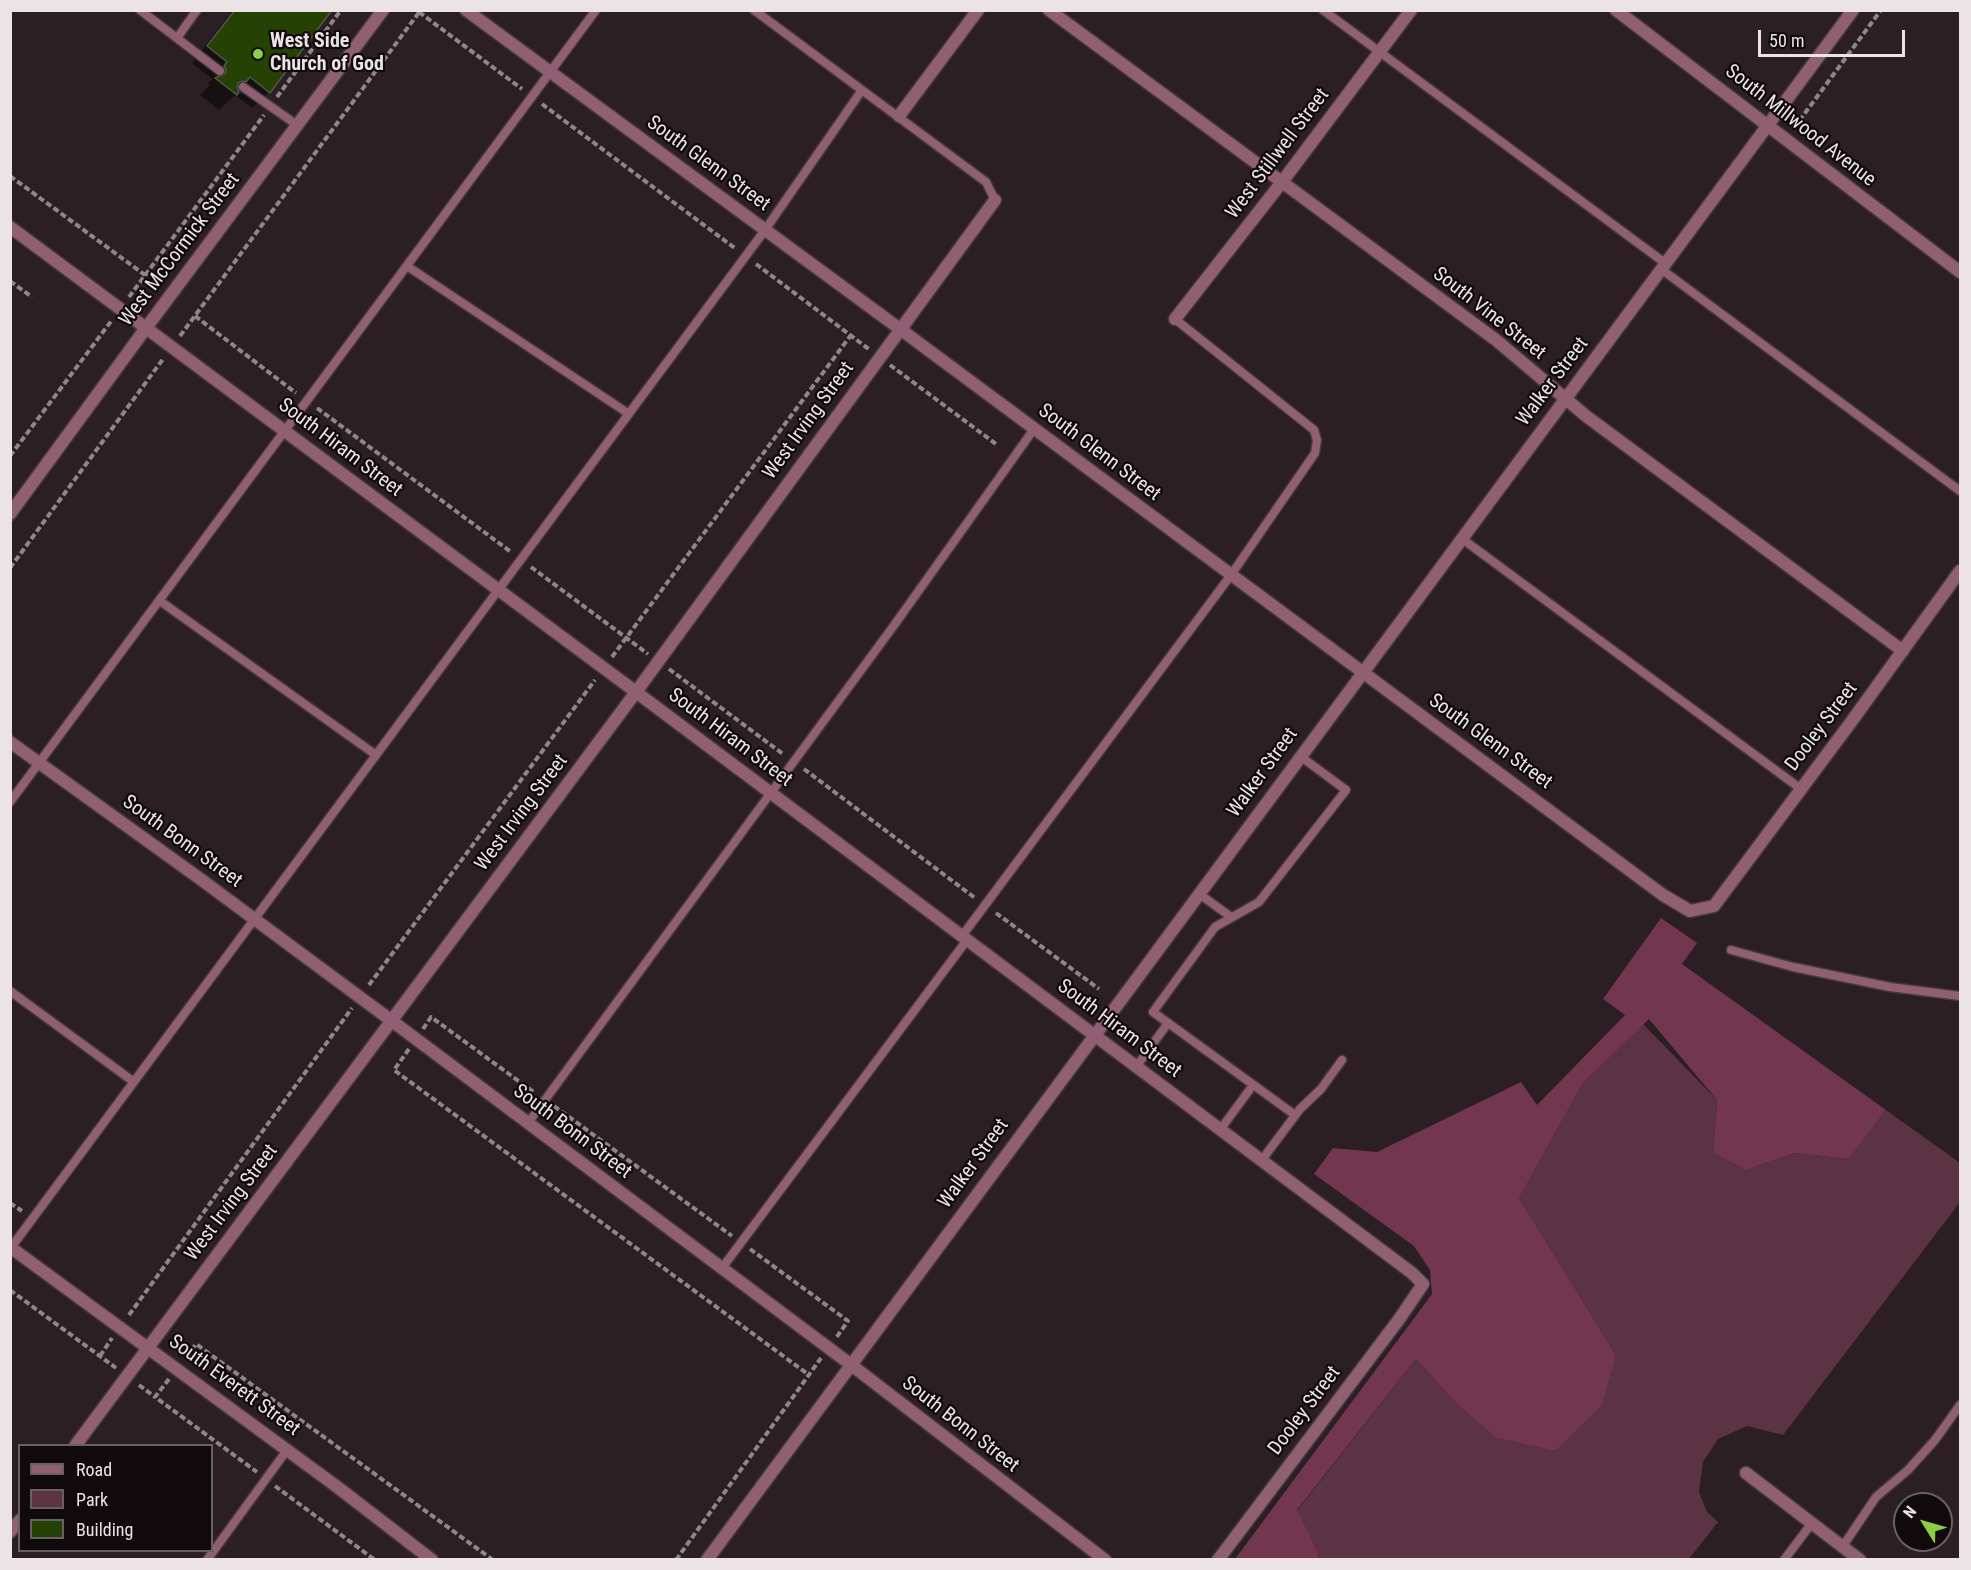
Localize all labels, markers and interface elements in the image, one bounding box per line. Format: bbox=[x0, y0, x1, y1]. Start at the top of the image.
scale bar bbox=[1761, 18, 1908, 56]
place label: West Side Church of God bbox=[270, 30, 384, 77]
text: 50 m bbox=[1769, 30, 1804, 51]
marker: West Side Church of God bbox=[251, 47, 265, 61]
street label: South Millwood Avenue bbox=[1720, 60, 1880, 192]
street label: West Stillwell Street bbox=[1221, 84, 1335, 224]
street label: South Glenn Street bbox=[642, 111, 774, 217]
street label: West McCormick Street bbox=[115, 169, 245, 331]
street label: South Vine Street bbox=[1428, 263, 1550, 365]
street label: Walker Street bbox=[1512, 333, 1594, 431]
street label: West Irving Street bbox=[758, 358, 860, 484]
street label: South Hiram Street bbox=[273, 394, 407, 502]
street label: South Glenn Street bbox=[1033, 399, 1165, 507]
street label: Dooley Street bbox=[1781, 678, 1863, 776]
street label: South Hiram Street bbox=[663, 684, 797, 792]
street label: South Glenn Street bbox=[1424, 689, 1556, 795]
street label: Walker Street bbox=[1222, 724, 1304, 822]
street label: West Irving Street bbox=[470, 750, 574, 876]
street label: South Bonn Street bbox=[117, 791, 247, 893]
street label: South Hiram Street bbox=[1052, 975, 1186, 1083]
street label: South Bonn Street bbox=[508, 1080, 636, 1184]
street label: Walker Street bbox=[933, 1115, 1015, 1213]
street label: West Irving Street bbox=[180, 1140, 284, 1266]
street label: South Everett Street bbox=[164, 1330, 304, 1442]
street label: Dooley Street bbox=[1264, 1362, 1346, 1460]
street label: South Bonn Street bbox=[897, 1372, 1023, 1478]
legend bbox=[18, 1444, 213, 1552]
text: Road bbox=[76, 1459, 112, 1480]
text: Park bbox=[76, 1489, 108, 1510]
north arrow bbox=[1893, 1492, 1953, 1552]
text: N bbox=[1899, 1502, 1920, 1522]
text: Building bbox=[76, 1519, 133, 1540]

